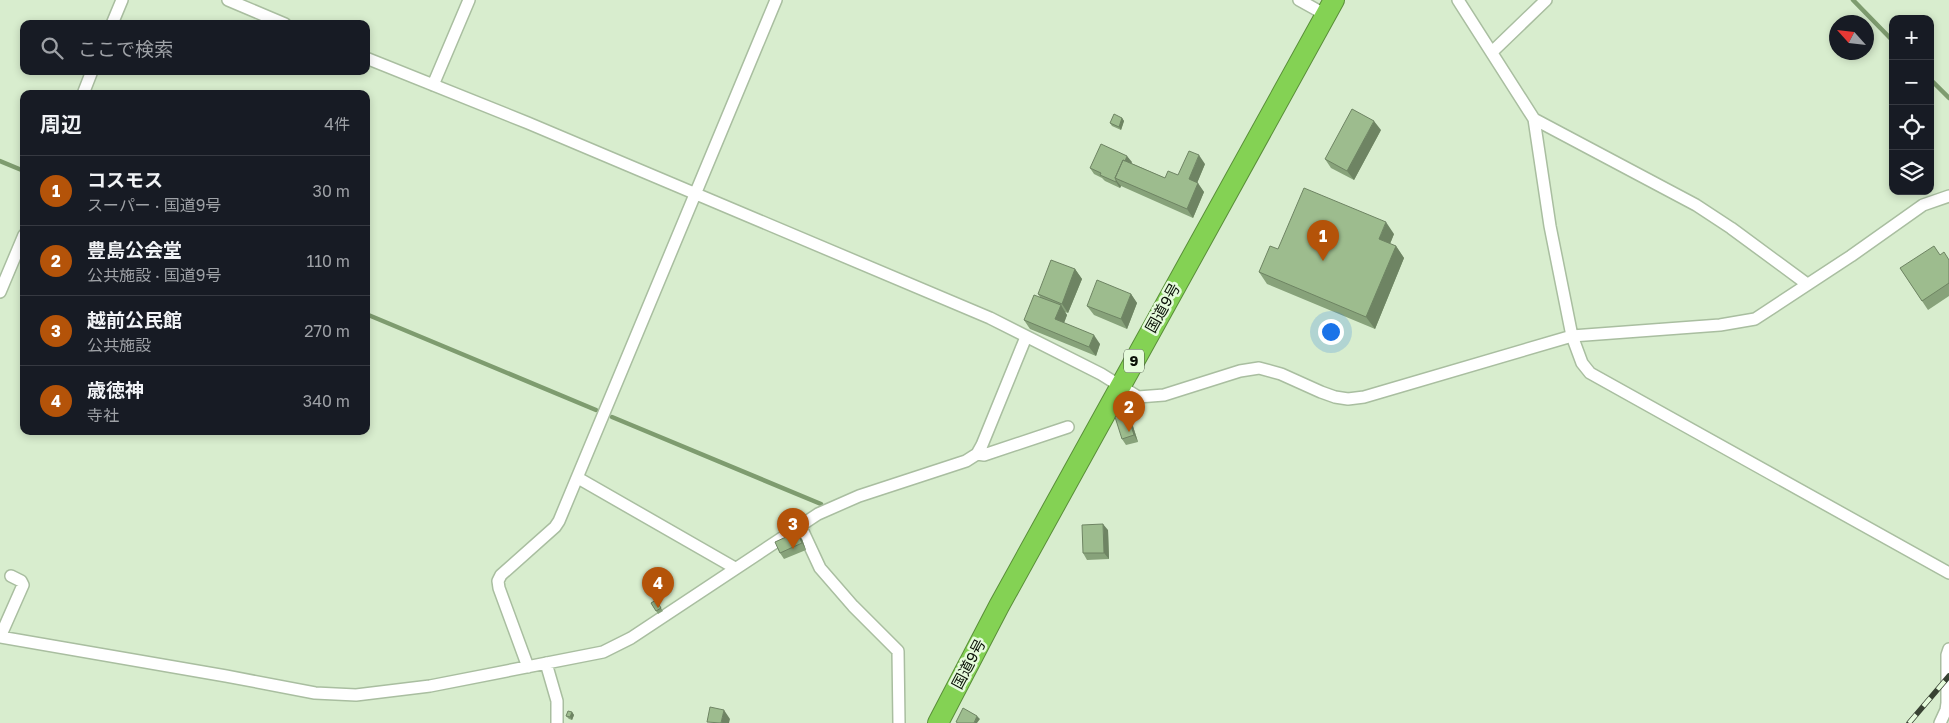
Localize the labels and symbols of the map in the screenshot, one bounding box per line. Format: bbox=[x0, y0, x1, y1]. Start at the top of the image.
north arrow bbox=[1829, 15, 1874, 60]
pin: 1 bbox=[1307, 220, 1339, 261]
street label: 国道9号 bbox=[1141, 280, 1183, 336]
your location bbox=[1318, 319, 1344, 345]
road number: 9 bbox=[1124, 350, 1144, 372]
pin: 2 bbox=[1113, 391, 1145, 432]
pin: 3 bbox=[777, 508, 809, 549]
pin: 4 bbox=[642, 567, 674, 608]
street label: 国道9号 bbox=[947, 635, 989, 692]

